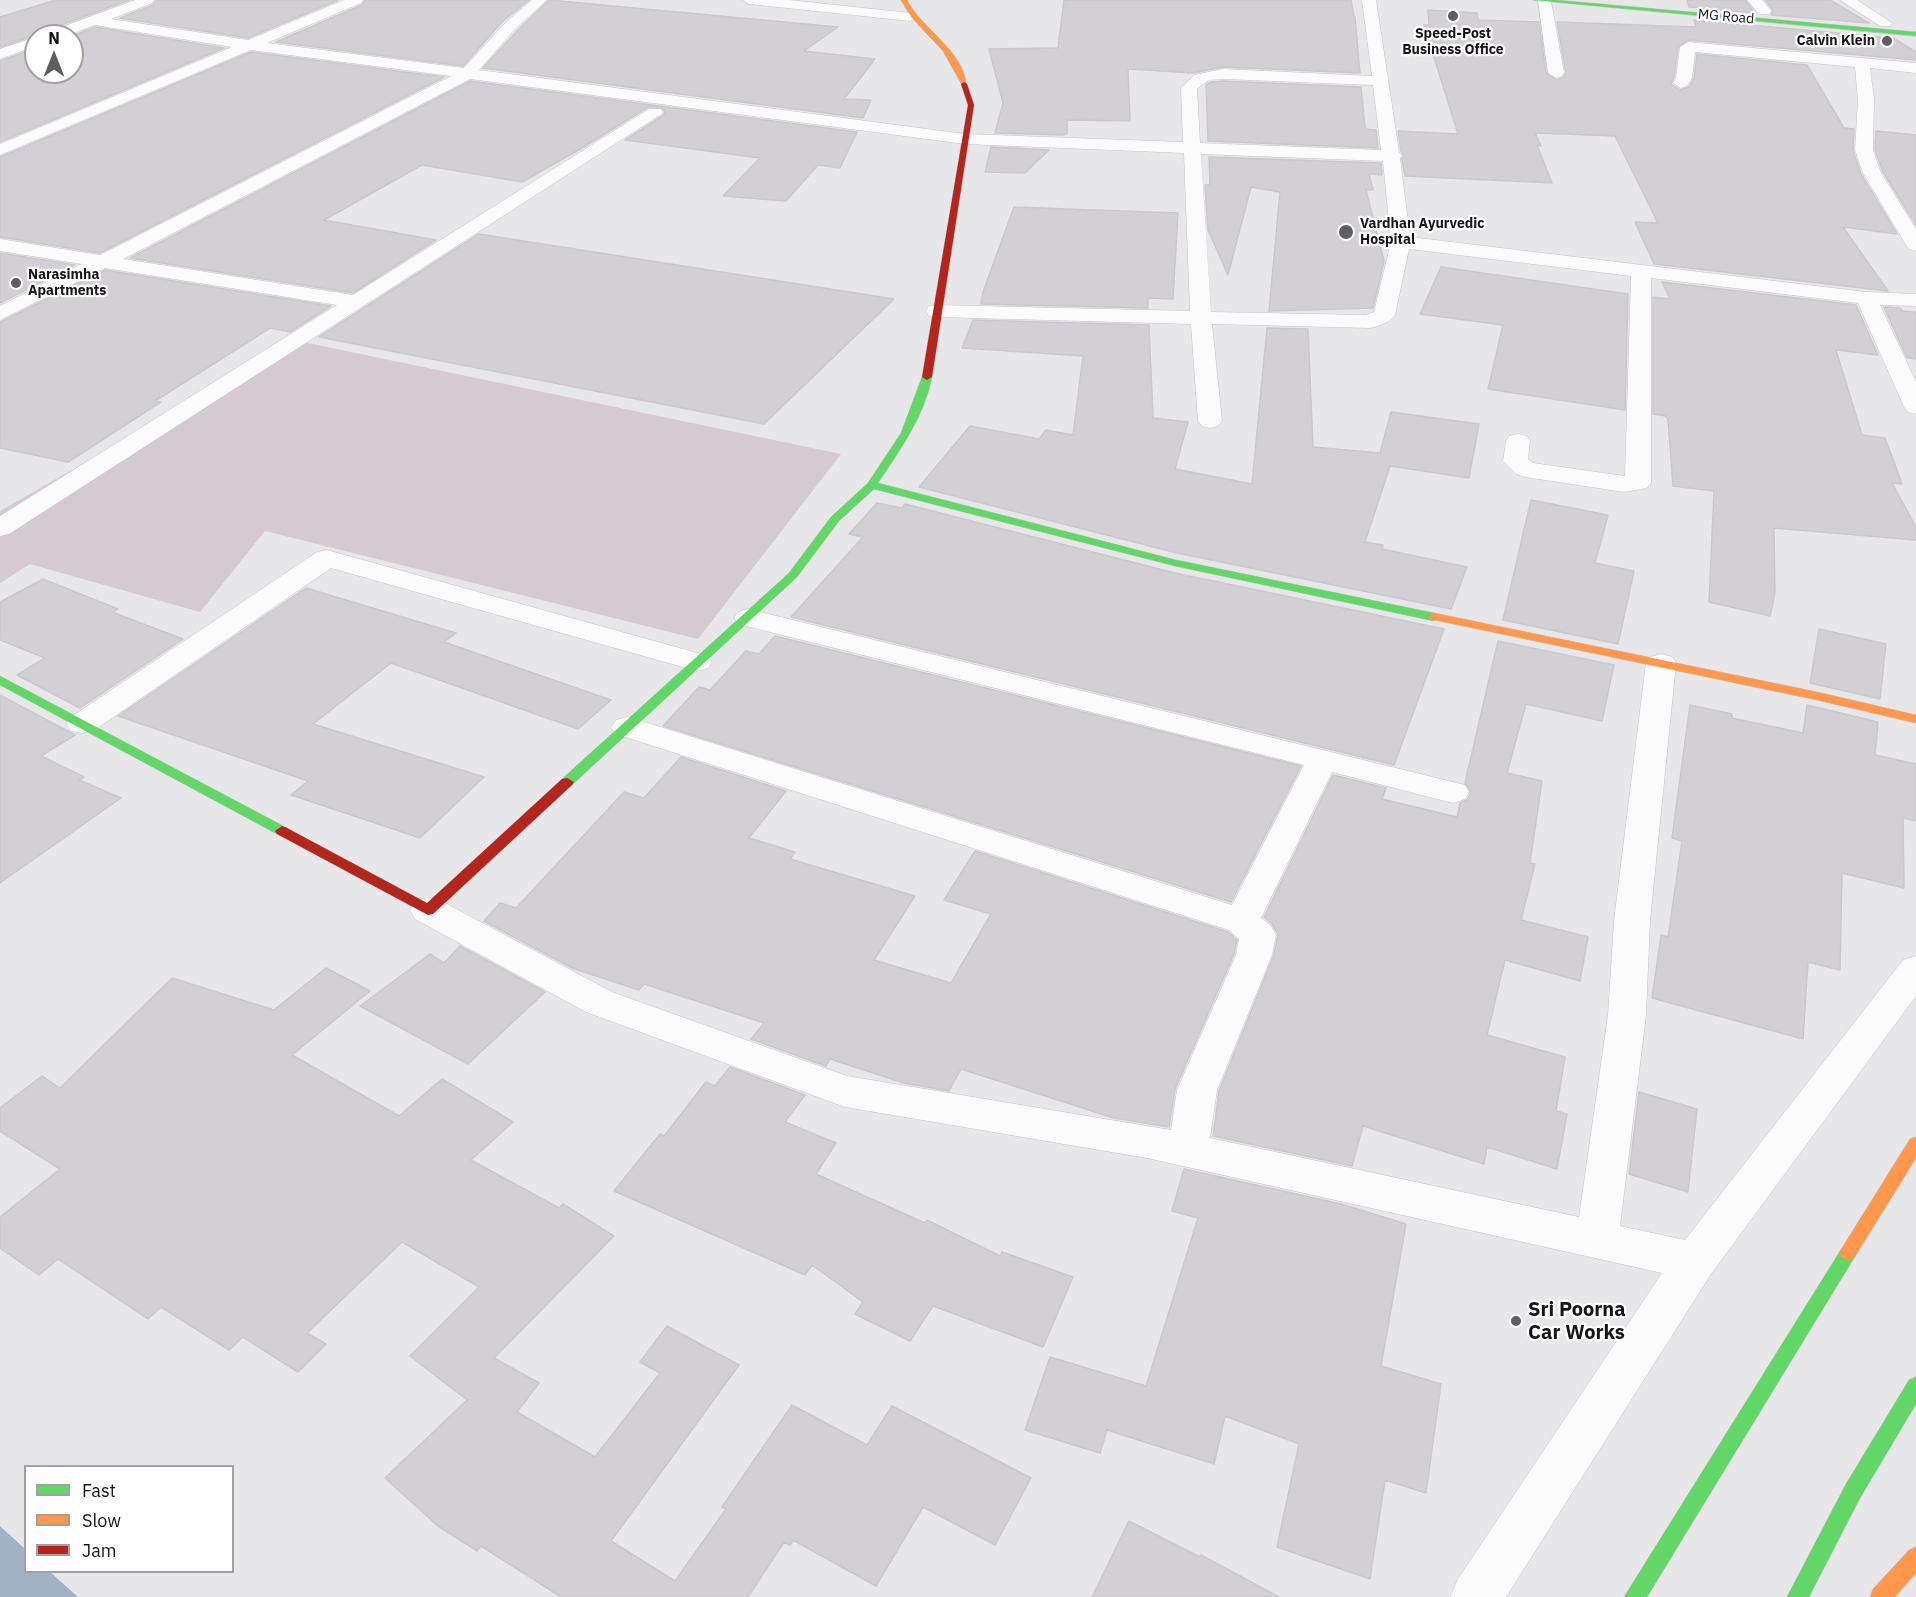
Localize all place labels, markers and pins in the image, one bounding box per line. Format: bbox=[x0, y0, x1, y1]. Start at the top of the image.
marker: Speed-Post Business Office bbox=[1446, 9, 1460, 23]
place label: Speed-Post Business Office bbox=[1402, 26, 1504, 58]
place label: Calvin Klein bbox=[1797, 33, 1875, 49]
marker: Calvin Klein bbox=[1880, 34, 1894, 48]
place label: Vardhan Ayurvedic Hospital bbox=[1360, 216, 1485, 249]
marker: Vardhan Ayurvedic Hospital bbox=[1337, 223, 1355, 241]
place label: Narasimha Apartments bbox=[28, 267, 106, 300]
marker: Narasimha Apartments bbox=[9, 276, 23, 290]
place label: Sri Poorna Car Works bbox=[1528, 1298, 1626, 1345]
marker: Sri Poorna Car Works bbox=[1509, 1314, 1523, 1328]

